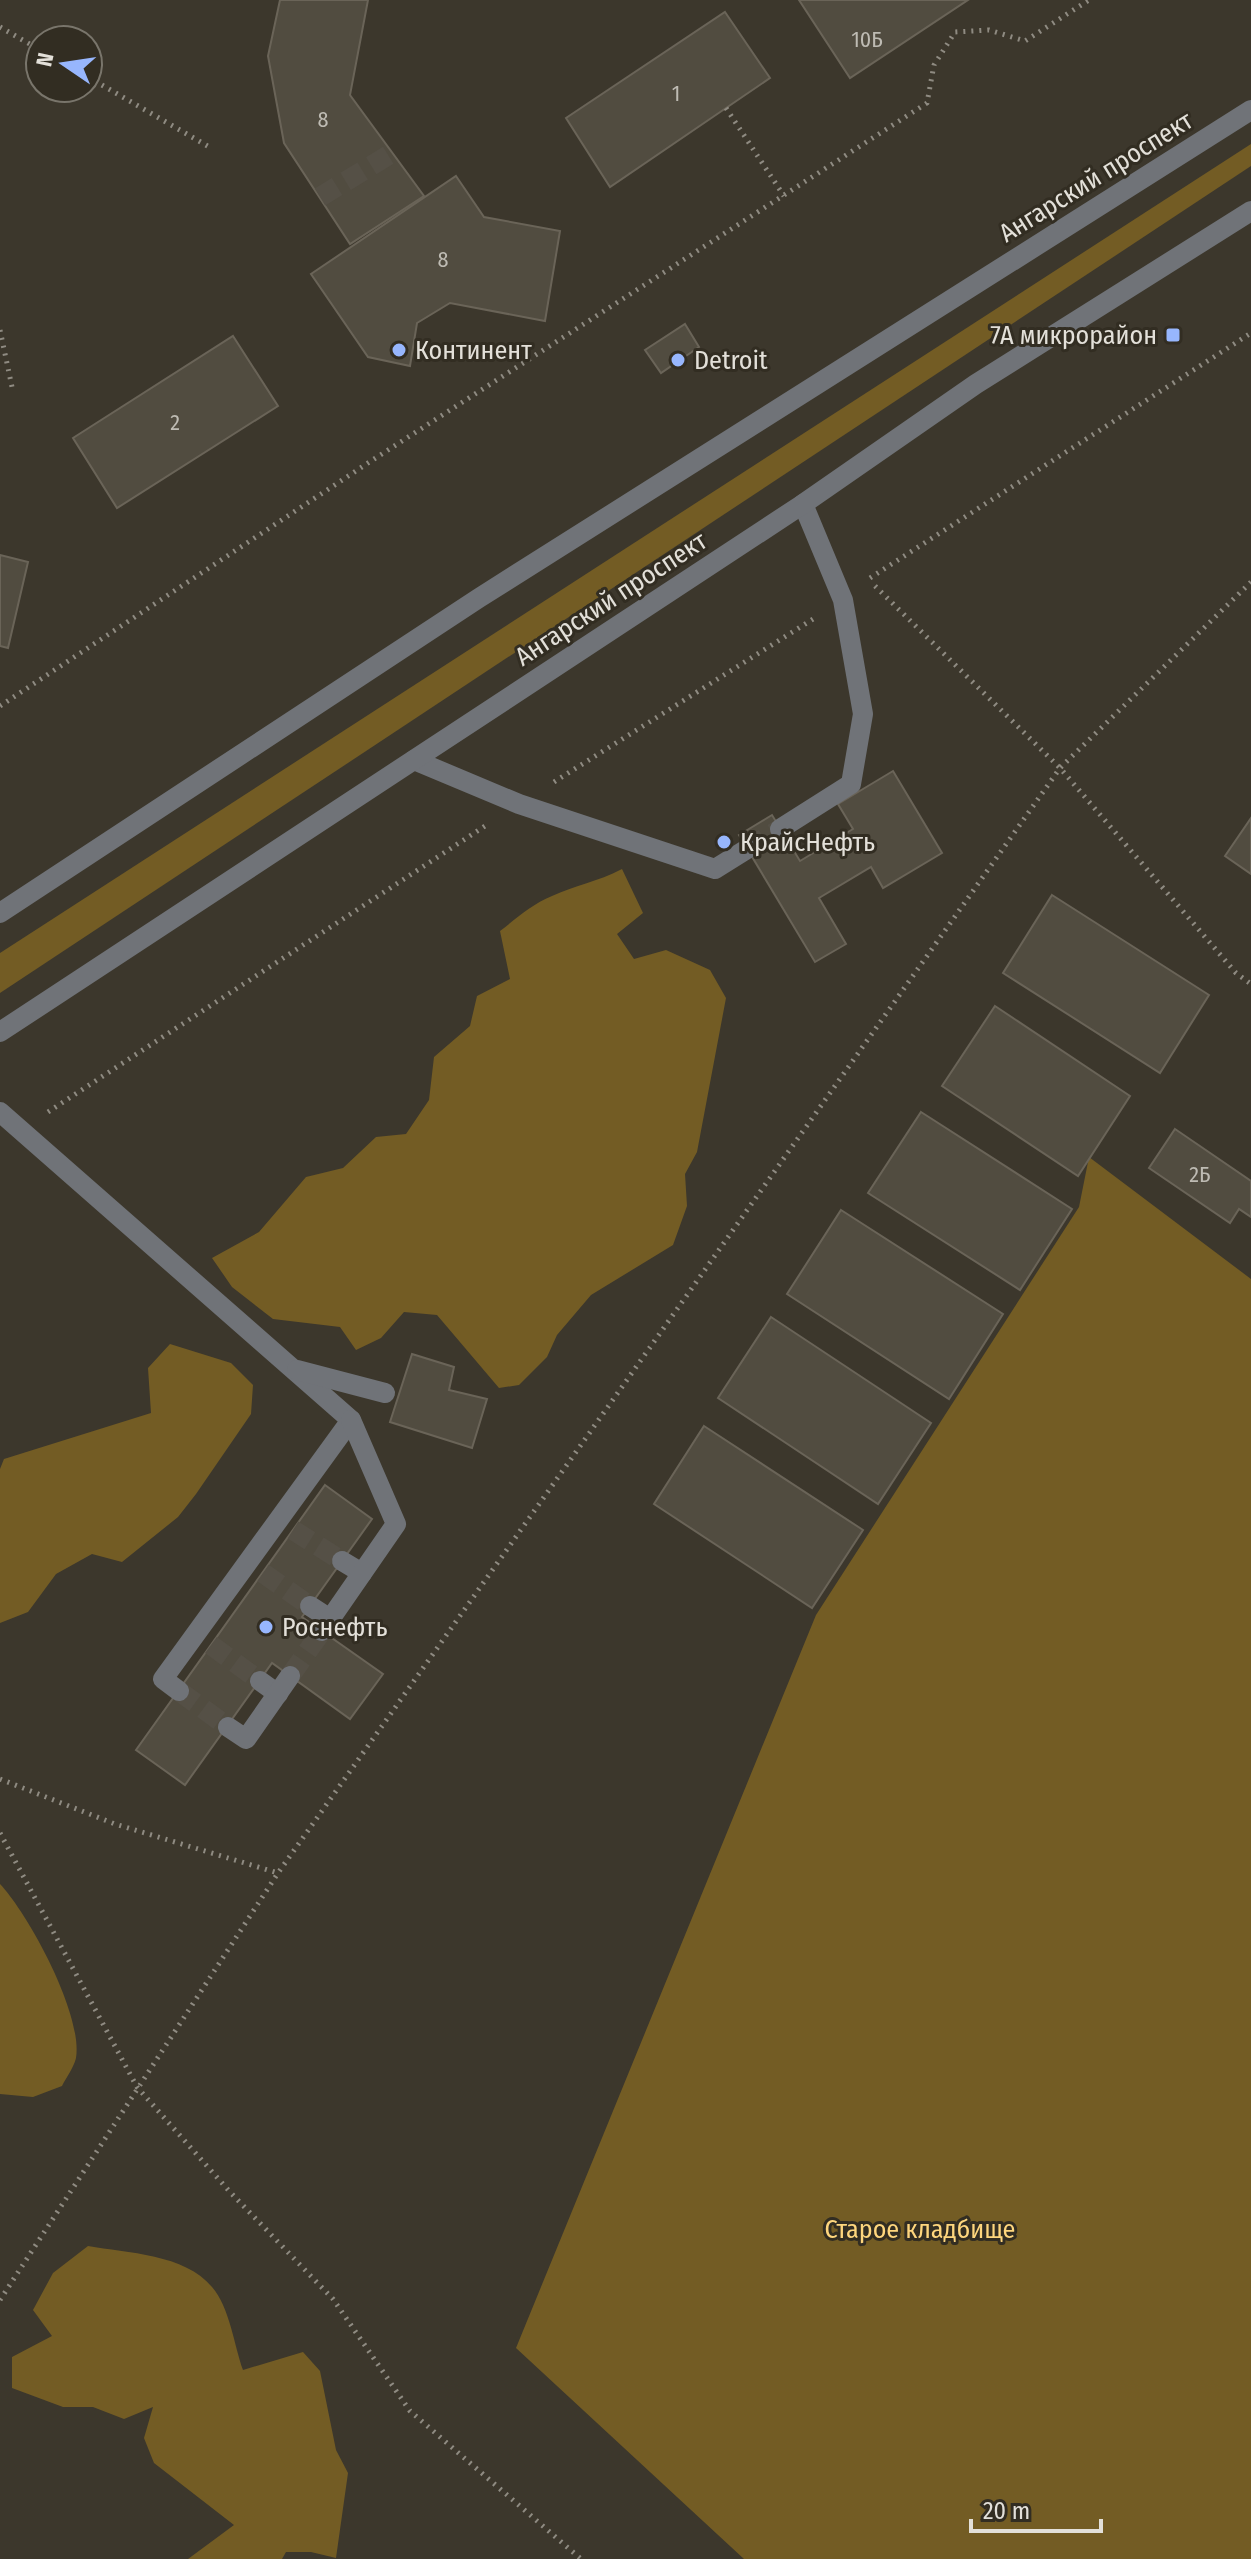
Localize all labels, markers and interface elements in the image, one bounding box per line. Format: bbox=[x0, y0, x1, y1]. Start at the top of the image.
north arrow bbox=[24, 24, 104, 104]
house number: 10Б bbox=[851, 26, 883, 53]
text: N bbox=[30, 50, 60, 69]
house number: 1 bbox=[672, 80, 680, 107]
street label: Ангарский проспект bbox=[994, 105, 1199, 249]
house number: 8 bbox=[317, 106, 329, 133]
house number: 8 bbox=[437, 246, 449, 273]
place label: 7А микрорайон bbox=[990, 320, 1157, 351]
marker: 7А микрорайон bbox=[1164, 326, 1182, 344]
place label: Континент bbox=[415, 335, 532, 366]
marker: Континент bbox=[390, 341, 408, 359]
place label: Detroit bbox=[694, 345, 768, 376]
marker: Detroit bbox=[669, 351, 687, 369]
house number: 2 bbox=[170, 409, 180, 436]
street label: Ангарский проспект bbox=[509, 525, 713, 673]
place label: КрайсНефть bbox=[740, 827, 875, 858]
marker: КрайсНефть bbox=[715, 833, 733, 851]
house number: 2Б bbox=[1189, 1161, 1211, 1188]
place label: Роснефть bbox=[282, 1612, 387, 1643]
marker: Роснефть bbox=[257, 1618, 275, 1636]
park label: Старое кладбище bbox=[825, 2214, 1015, 2245]
scale bar bbox=[971, 2483, 1101, 2533]
text: 20 m bbox=[983, 2497, 1030, 2525]

